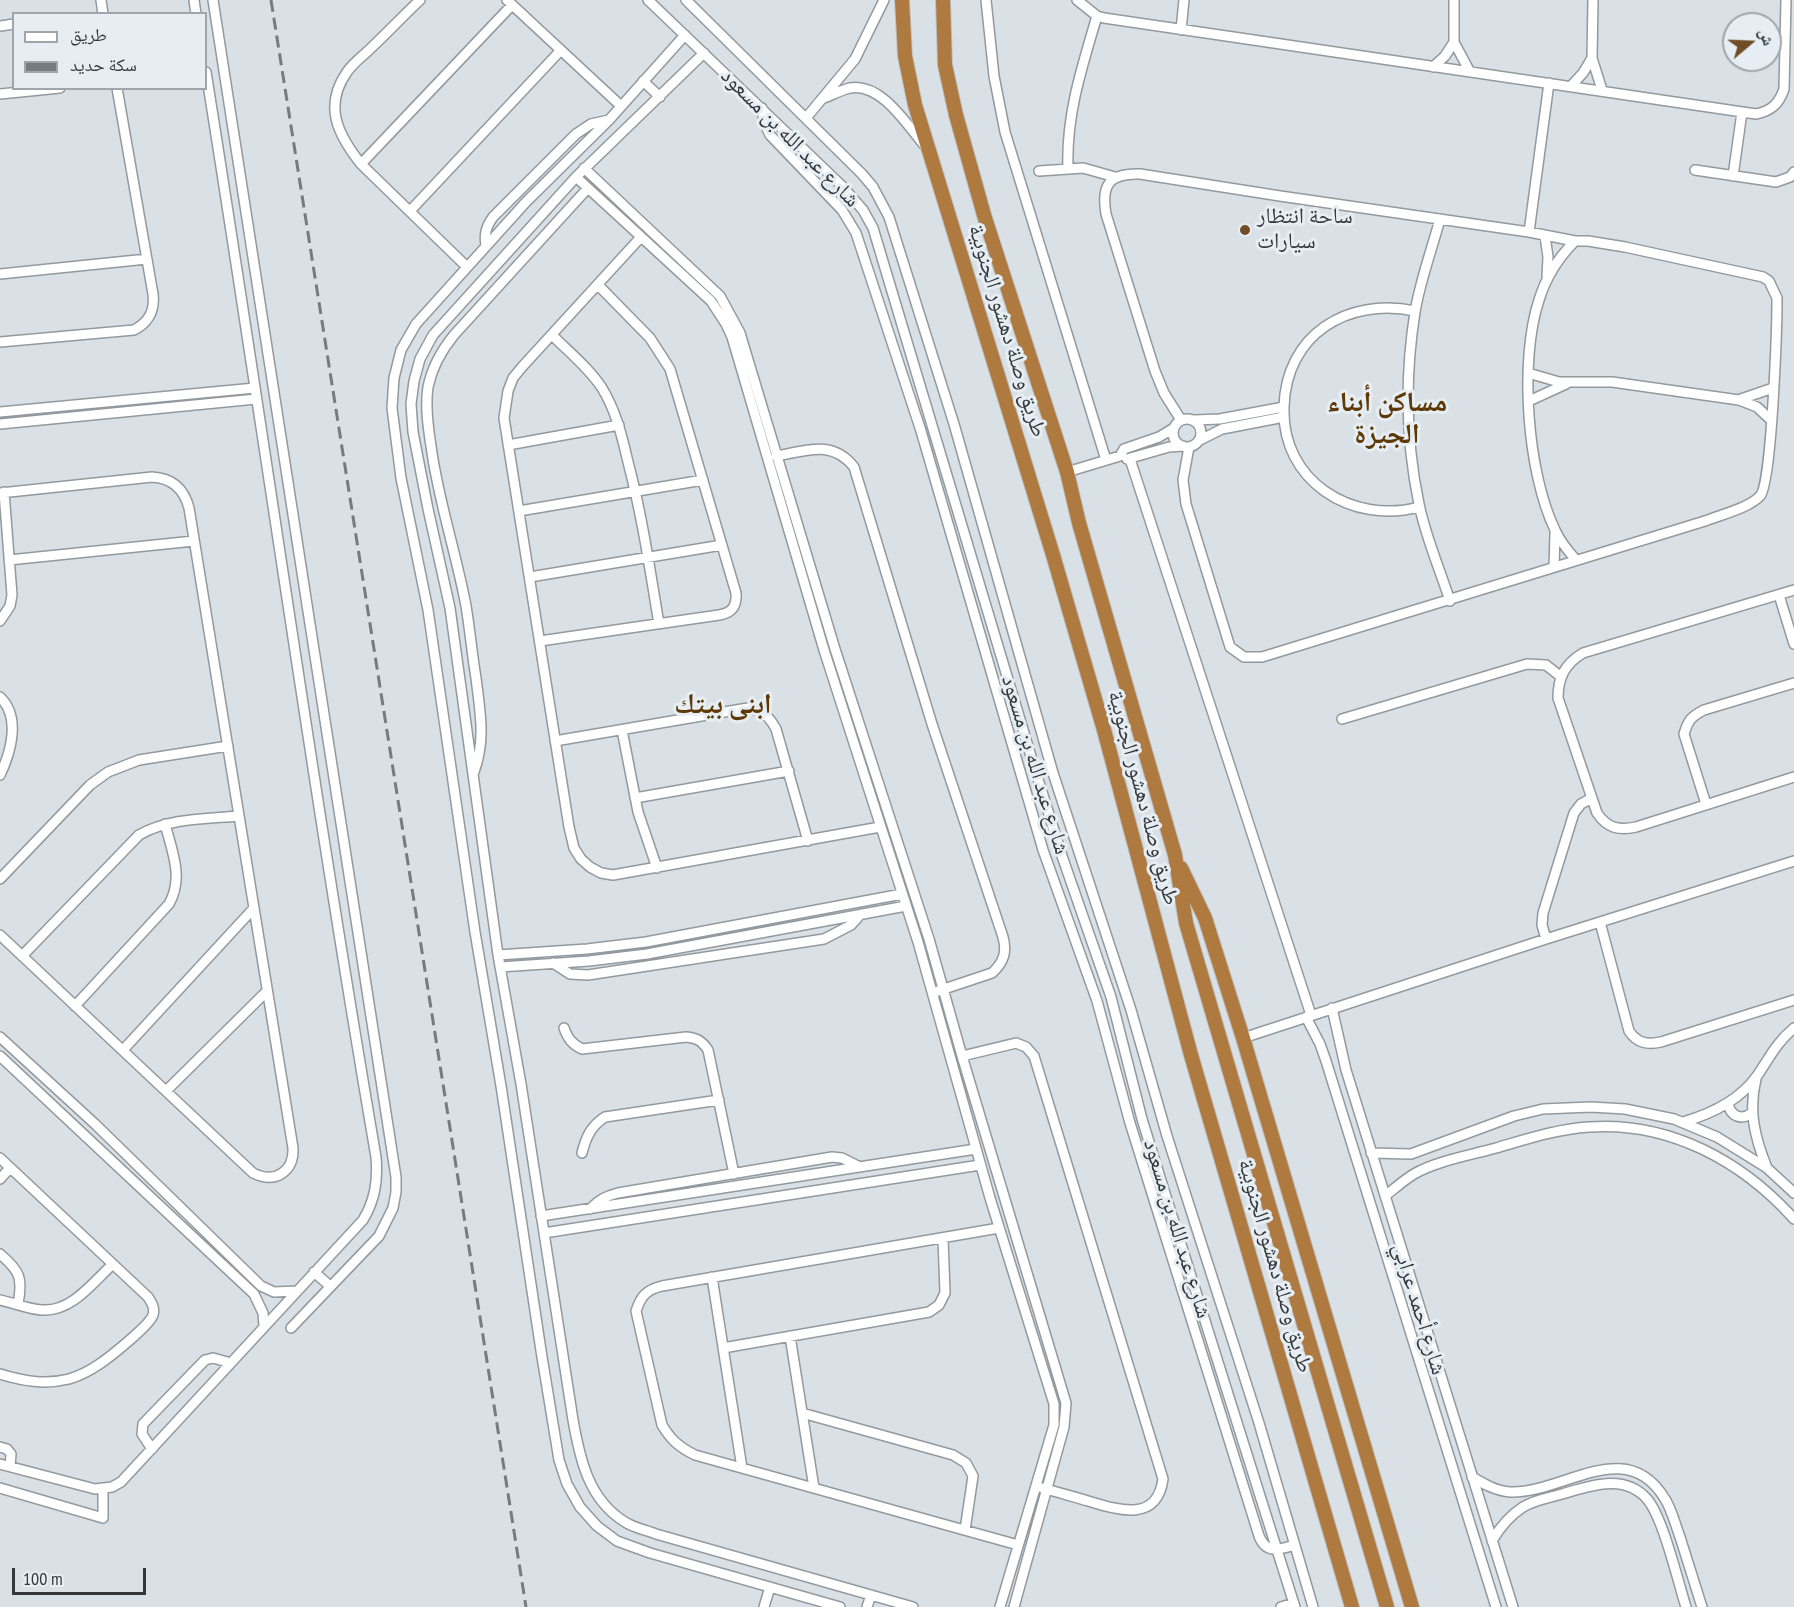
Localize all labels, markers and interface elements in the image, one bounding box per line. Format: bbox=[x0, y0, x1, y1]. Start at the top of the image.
legend bbox=[12, 12, 207, 90]
north arrow bbox=[1722, 12, 1782, 72]
text: طريق bbox=[70, 23, 107, 46]
text: ش bbox=[1755, 25, 1779, 48]
text: سكة حديد bbox=[70, 53, 137, 76]
street label: شارع عبد الله بن مسعود bbox=[715, 63, 865, 213]
place label: ساحة انتظار سيارات bbox=[1257, 204, 1353, 255]
street label: طريق وصلة دهشور الجنوبية bbox=[962, 222, 1052, 440]
marker: ساحة انتظار سيارات bbox=[1238, 223, 1252, 237]
district label: مساكن أبناء الجيزة bbox=[1327, 386, 1447, 452]
street label: شارع عبد الله بن مسعود bbox=[995, 672, 1075, 858]
district label: ابنى بيتك bbox=[674, 688, 772, 722]
street label: طريق وصلة دهشور الجنوبية bbox=[1102, 688, 1184, 908]
street label: شارع عبد الله بن مسعود bbox=[1137, 1136, 1217, 1322]
street label: طريق وصلة دهشور الجنوبية bbox=[1232, 1156, 1318, 1376]
street label: شارع أحمد عرابي bbox=[1386, 1240, 1452, 1378]
scale bar bbox=[15, 1556, 148, 1594]
text: 100 m bbox=[23, 1567, 63, 1590]

